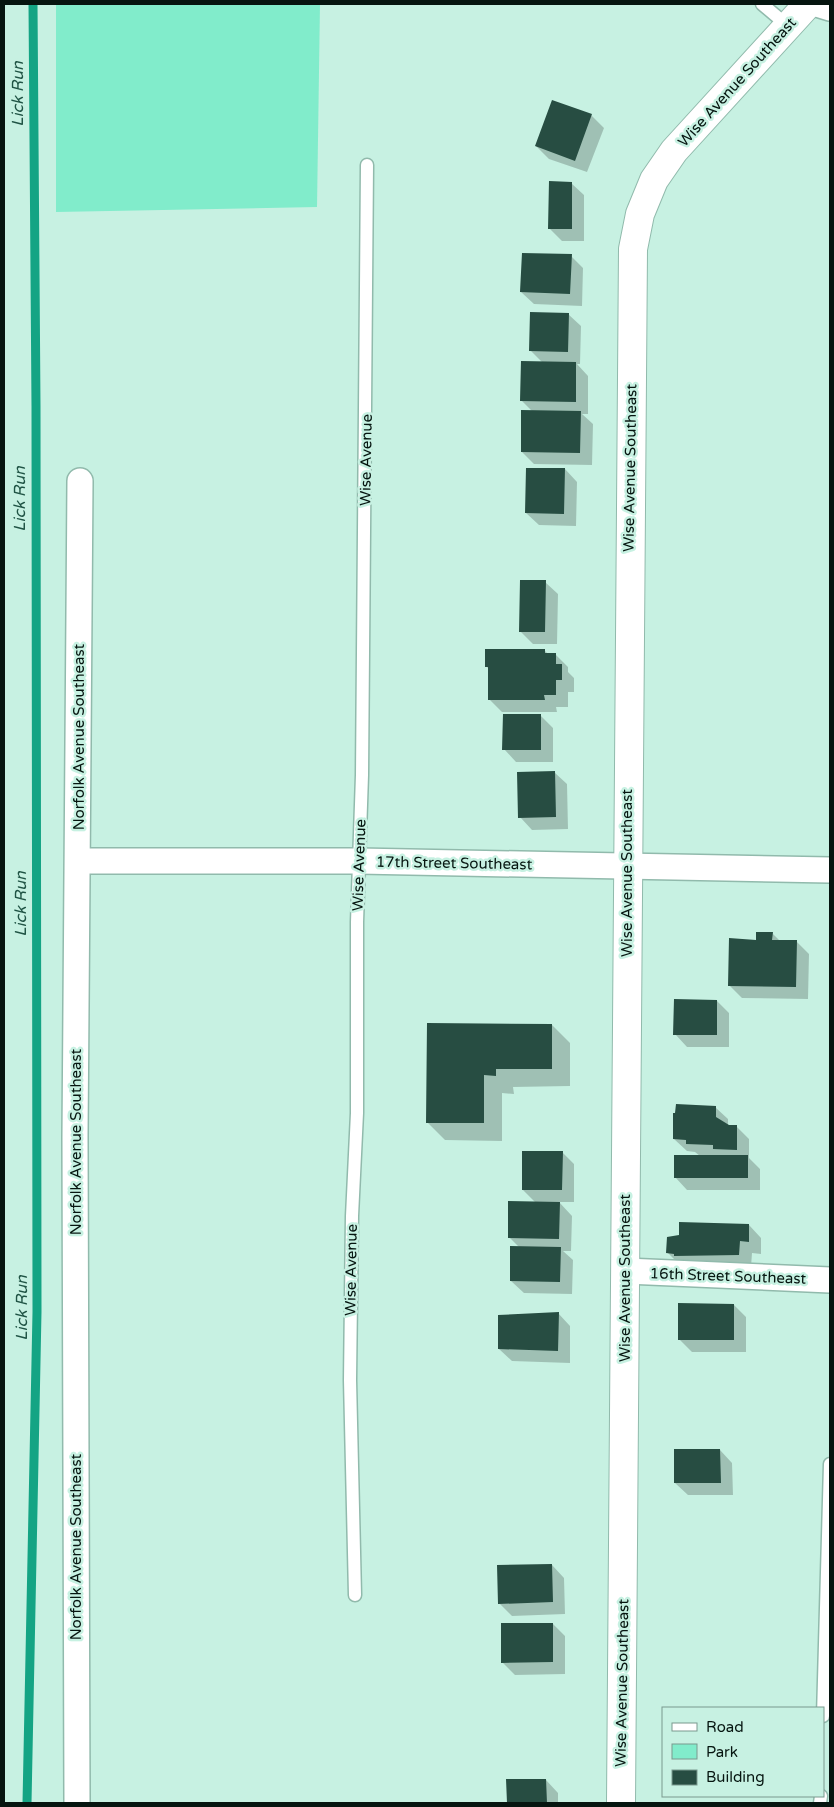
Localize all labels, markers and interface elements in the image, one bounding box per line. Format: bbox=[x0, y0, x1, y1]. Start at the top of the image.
street label: Wise Avenue Southeast bbox=[674, 13, 800, 150]
water label: Lick Run bbox=[8, 60, 28, 127]
street label: Wise Avenue Southeast bbox=[620, 384, 640, 552]
street label: Wise Avenue bbox=[356, 414, 376, 506]
water label: Lick Run bbox=[10, 465, 30, 532]
street label: Norfolk Avenue Southeast bbox=[70, 643, 88, 830]
street label: Wise Avenue Southeast bbox=[618, 789, 636, 957]
street label: Wise Avenue bbox=[348, 819, 370, 911]
street label: 17th Street Southeast bbox=[376, 853, 533, 873]
water label: Lick Run bbox=[11, 870, 31, 937]
street label: Norfolk Avenue Southeast bbox=[67, 1048, 85, 1235]
street label: Wise Avenue Southeast bbox=[616, 1194, 634, 1362]
street label: Wise Avenue bbox=[341, 1224, 361, 1316]
street label: 16th Street Southeast bbox=[649, 1264, 807, 1288]
water label: Lick Run bbox=[12, 1274, 32, 1341]
street label: Norfolk Avenue Southeast bbox=[67, 1453, 85, 1640]
street label: Wise Avenue Southeast bbox=[612, 1599, 632, 1767]
legend bbox=[662, 1707, 824, 1797]
text: Road bbox=[706, 1718, 744, 1736]
text: Park bbox=[706, 1743, 738, 1761]
text: Building bbox=[706, 1768, 765, 1786]

